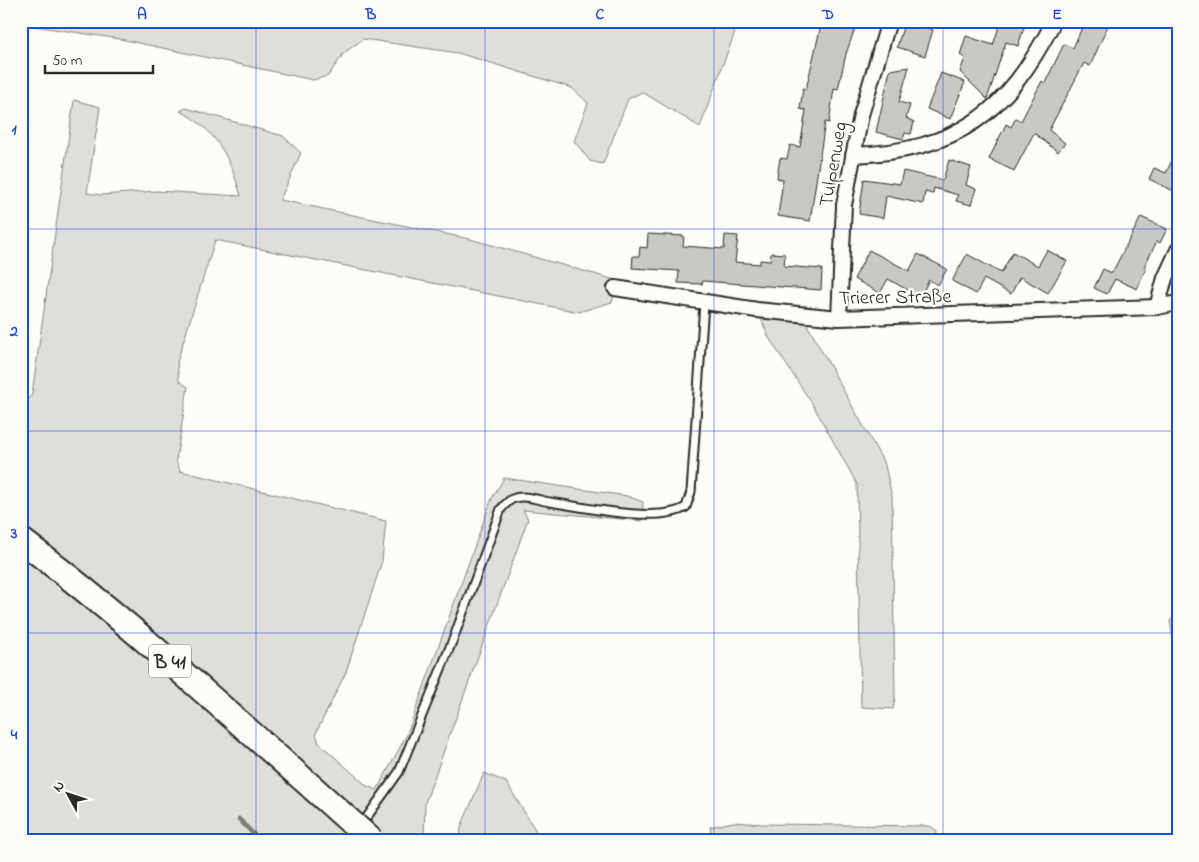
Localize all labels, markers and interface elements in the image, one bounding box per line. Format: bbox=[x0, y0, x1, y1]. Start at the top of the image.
text: A bbox=[137, 3, 147, 27]
text: B bbox=[365, 3, 377, 27]
text: C bbox=[596, 3, 605, 27]
text: D bbox=[821, 3, 834, 27]
text: E bbox=[1052, 3, 1062, 27]
scale bar bbox=[45, 42, 152, 74]
text: 50 m bbox=[52, 50, 83, 72]
text: 1 bbox=[11, 118, 17, 142]
street label: Tulpenweg bbox=[813, 120, 857, 209]
street label: Trierer Straße bbox=[839, 283, 952, 314]
text: 2 bbox=[9, 320, 18, 344]
text: 3 bbox=[10, 522, 18, 546]
road number: B 41 bbox=[149, 644, 191, 678]
text: 4 bbox=[10, 723, 18, 747]
north arrow bbox=[42, 770, 92, 820]
text: N bbox=[48, 776, 70, 797]

